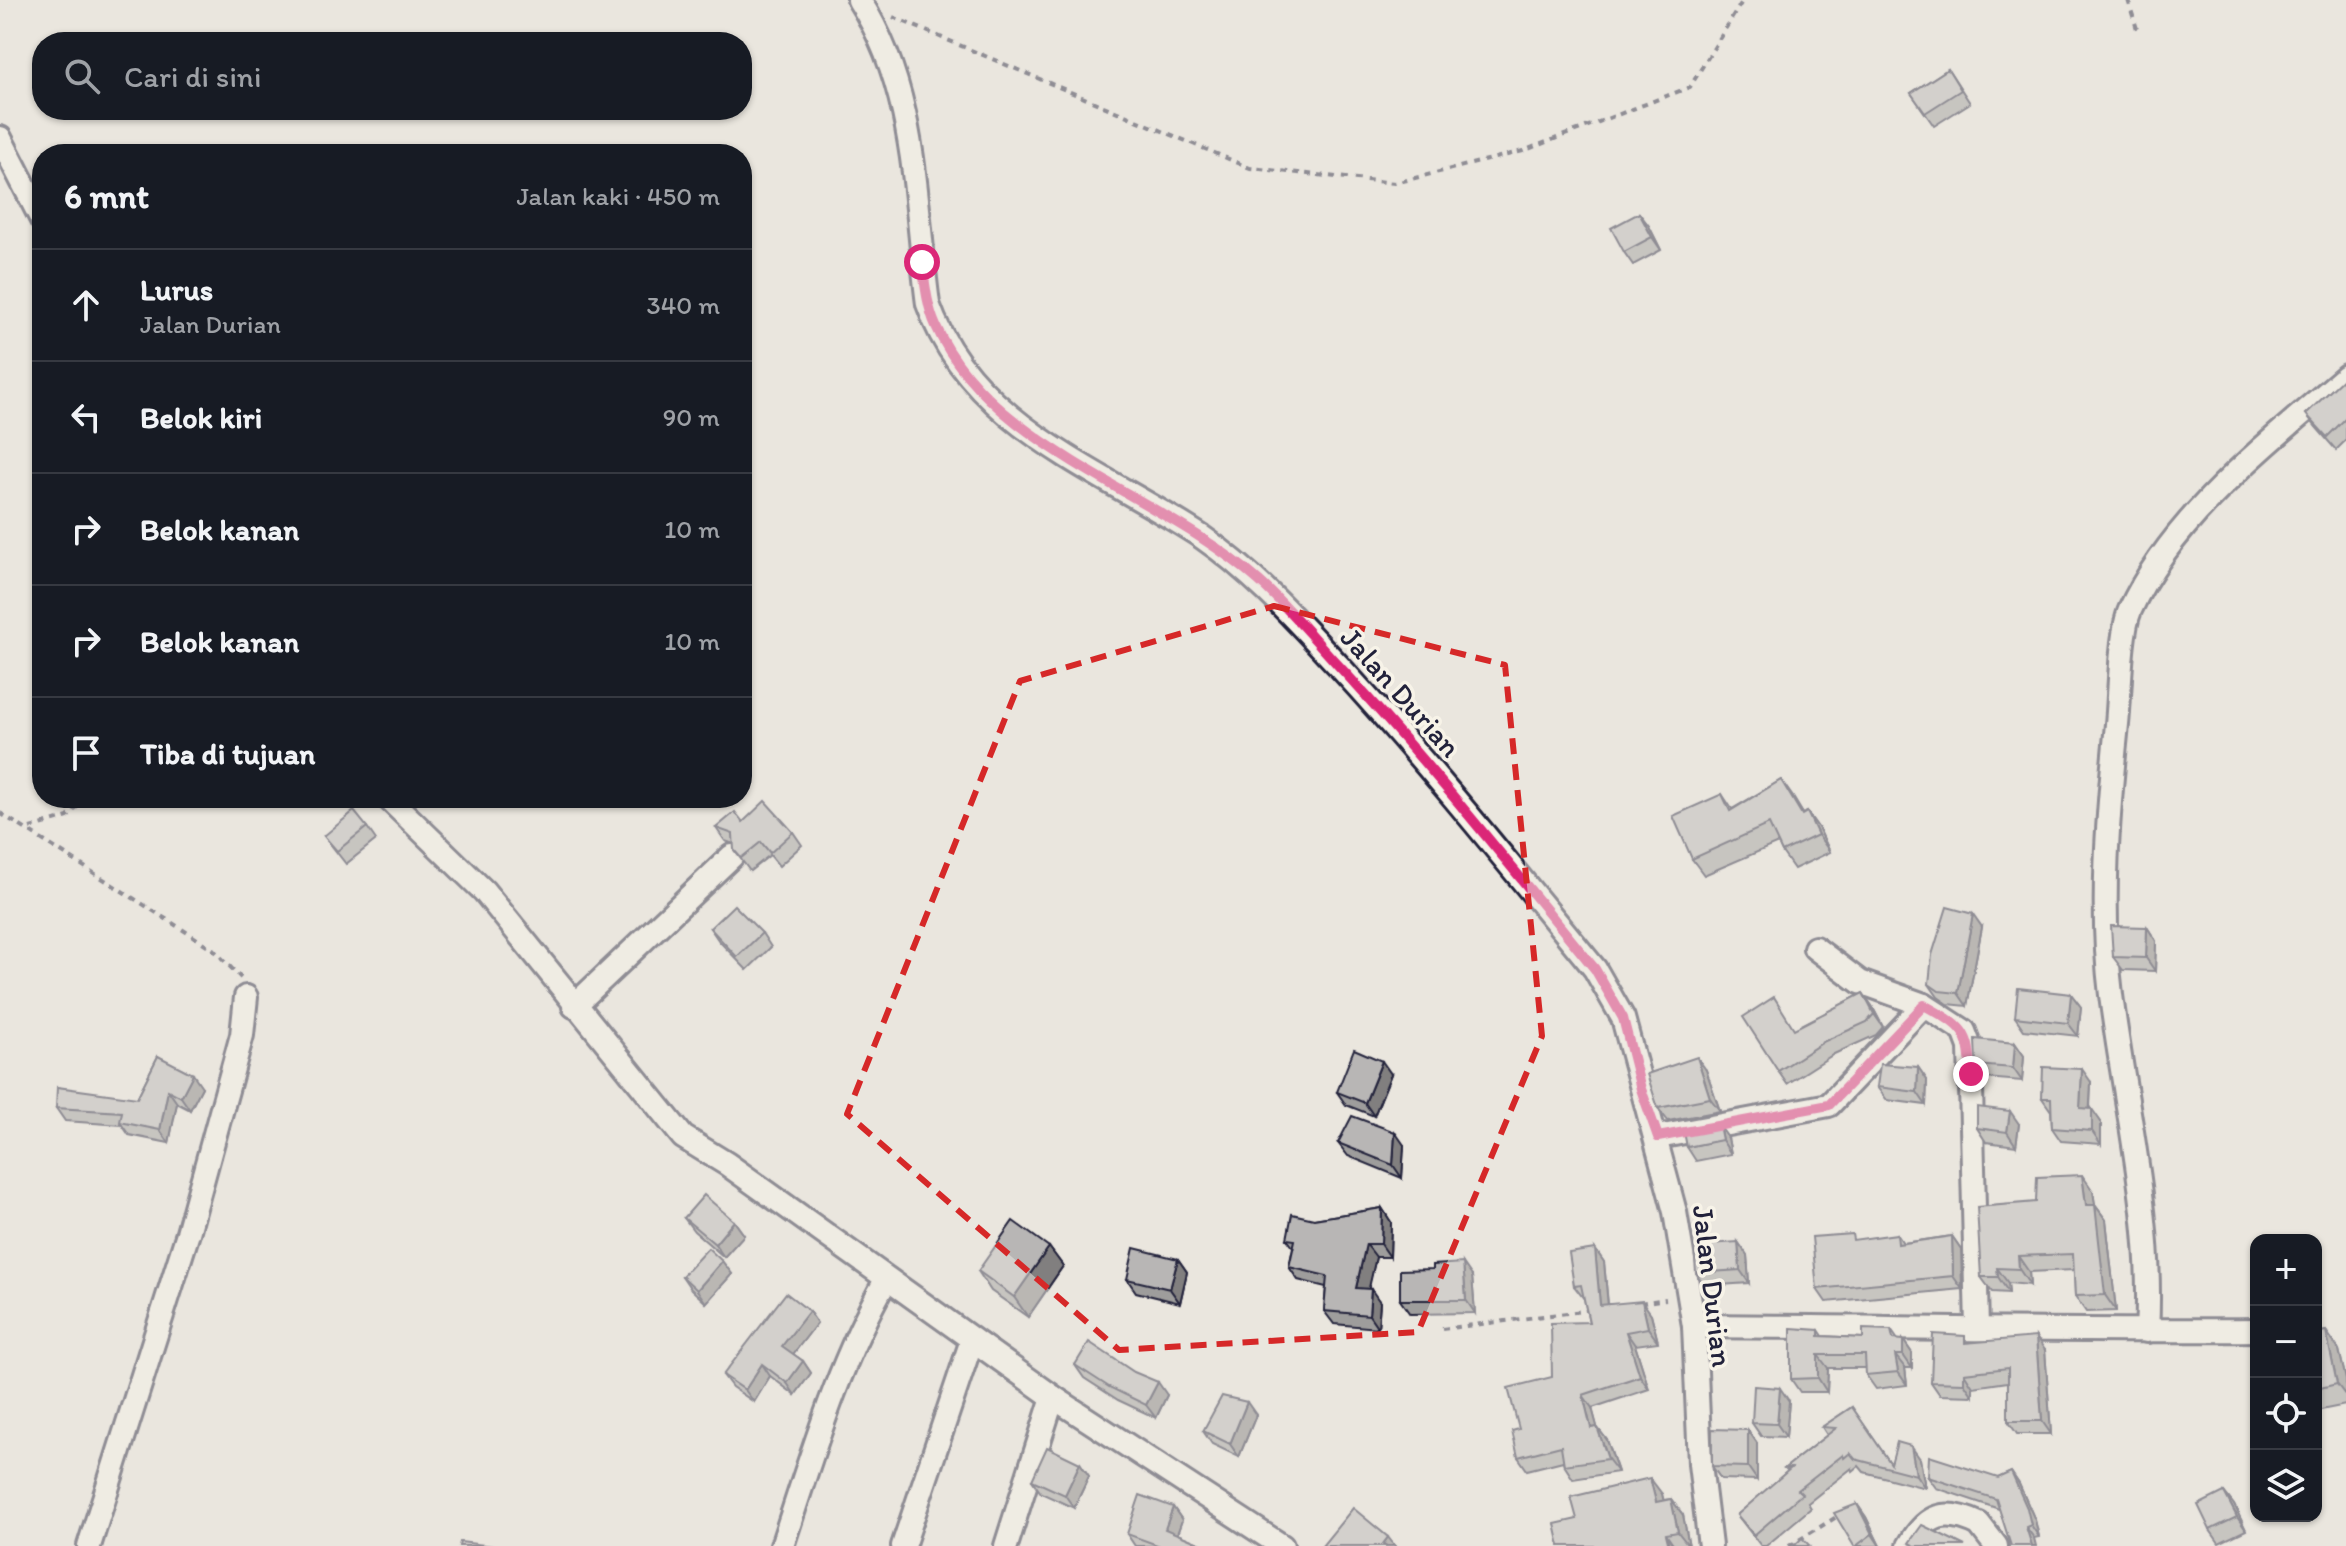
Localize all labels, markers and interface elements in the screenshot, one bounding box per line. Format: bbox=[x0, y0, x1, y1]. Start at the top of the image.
search box bbox=[32, 32, 752, 120]
icon: search bbox=[60, 54, 104, 98]
text: Cari di sini bbox=[124, 58, 262, 95]
text: 6 mnt bbox=[64, 176, 149, 217]
text: Jalan kaki · 450 m bbox=[516, 180, 720, 212]
route start bbox=[904, 244, 940, 280]
text: Lurus bbox=[140, 271, 213, 308]
icon: ahead bbox=[64, 283, 108, 327]
text: 340 m bbox=[646, 289, 720, 321]
text: Jalan Durian bbox=[140, 308, 281, 340]
icon: left bbox=[64, 395, 108, 439]
text: Belok kiri bbox=[140, 399, 262, 436]
text: 90 m bbox=[663, 401, 720, 433]
icon: right bbox=[64, 507, 108, 551]
text: Belok kanan bbox=[140, 511, 299, 548]
text: 10 m bbox=[664, 513, 720, 545]
icon: right bbox=[64, 619, 108, 663]
street label: Jalan Durian bbox=[1333, 619, 1469, 765]
text: Belok kanan bbox=[140, 623, 299, 660]
text: 10 m bbox=[664, 625, 720, 657]
icon: arrive bbox=[64, 731, 108, 775]
text: Tiba di tujuan bbox=[140, 735, 315, 772]
route end bbox=[1953, 1056, 1989, 1092]
street label: Jalan Durian bbox=[1685, 1203, 1741, 1369]
map controls bbox=[2250, 1234, 2322, 1522]
button: + bbox=[2250, 1234, 2322, 1306]
button: − bbox=[2250, 1306, 2322, 1378]
button: locate bbox=[2250, 1378, 2322, 1450]
button: layers bbox=[2250, 1450, 2322, 1522]

